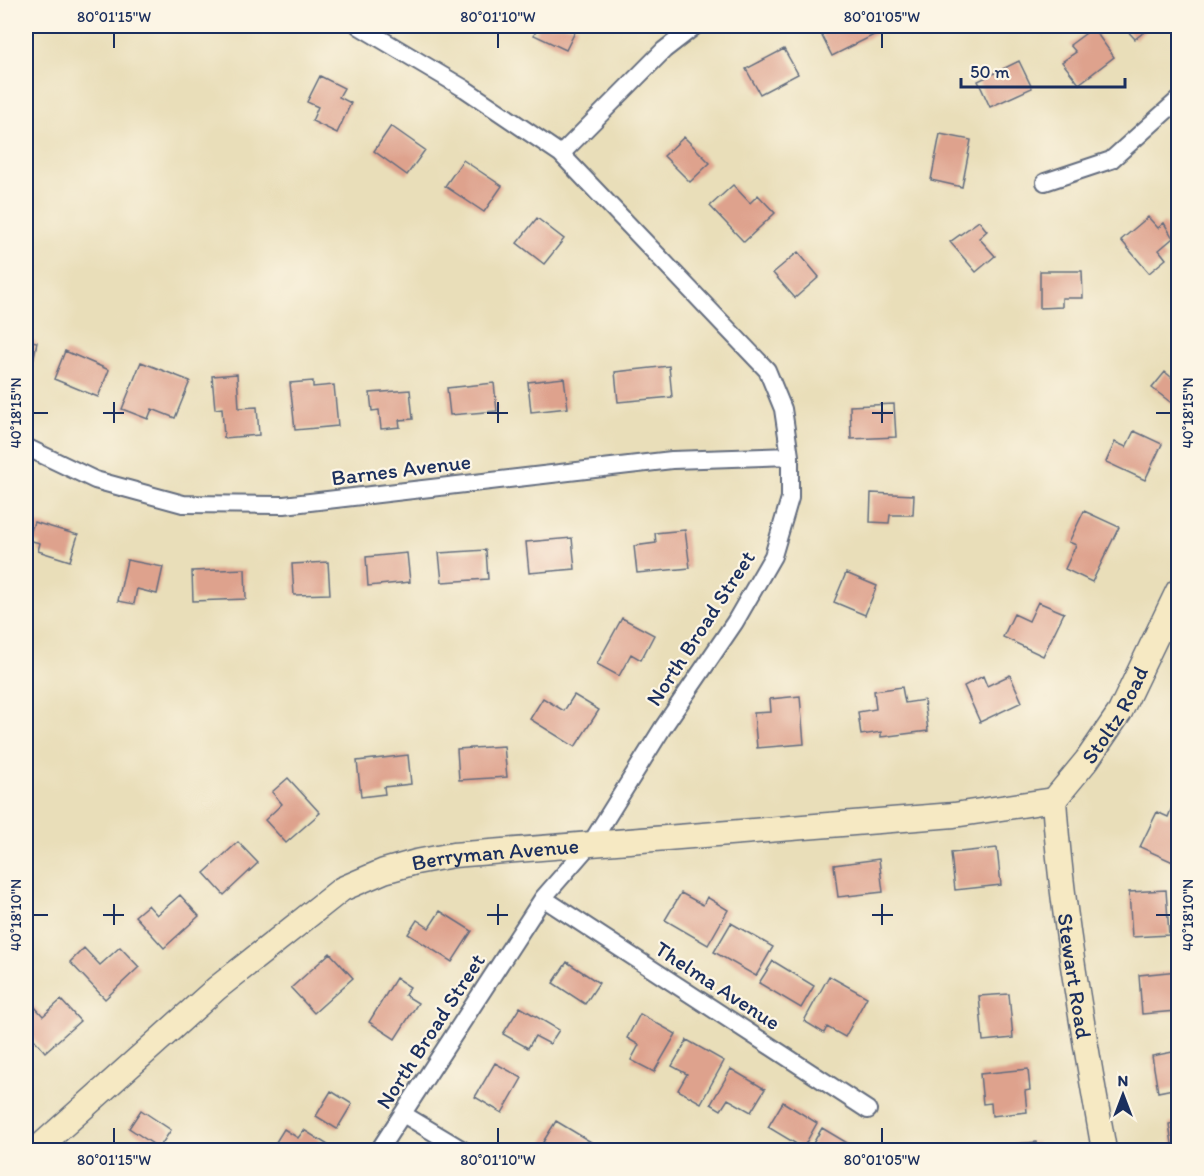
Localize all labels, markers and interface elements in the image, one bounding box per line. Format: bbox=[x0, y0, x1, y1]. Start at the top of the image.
text: 80°01'15"W bbox=[77, 8, 151, 26]
text: 80°01'10"W bbox=[460, 8, 536, 26]
text: 80°01'05"W bbox=[844, 8, 920, 26]
scale bar bbox=[961, 51, 1124, 89]
text: 50 m bbox=[970, 61, 1010, 83]
text: 40°18'15"N bbox=[7, 377, 25, 449]
text: 40°18'15"N bbox=[1179, 377, 1197, 449]
street label: Barnes Avenue bbox=[330, 448, 472, 491]
street label: North Broad Street bbox=[640, 545, 761, 711]
street label: Stoltz Road bbox=[1075, 662, 1154, 769]
street label: Berryman Avenue bbox=[409, 832, 580, 877]
text: 40°18'10"N bbox=[7, 879, 25, 951]
text: 40°18'10"N bbox=[1179, 879, 1197, 951]
street label: Stewart Road bbox=[1052, 911, 1098, 1041]
street label: Thelma Avenue bbox=[650, 935, 786, 1036]
street label: North Broad Street bbox=[370, 948, 491, 1114]
north arrow bbox=[1093, 1065, 1153, 1125]
text: N bbox=[1118, 1071, 1128, 1090]
text: 80°01'15"W bbox=[77, 1151, 151, 1169]
text: 80°01'10"W bbox=[460, 1151, 536, 1169]
text: 80°01'05"W bbox=[844, 1151, 920, 1169]

